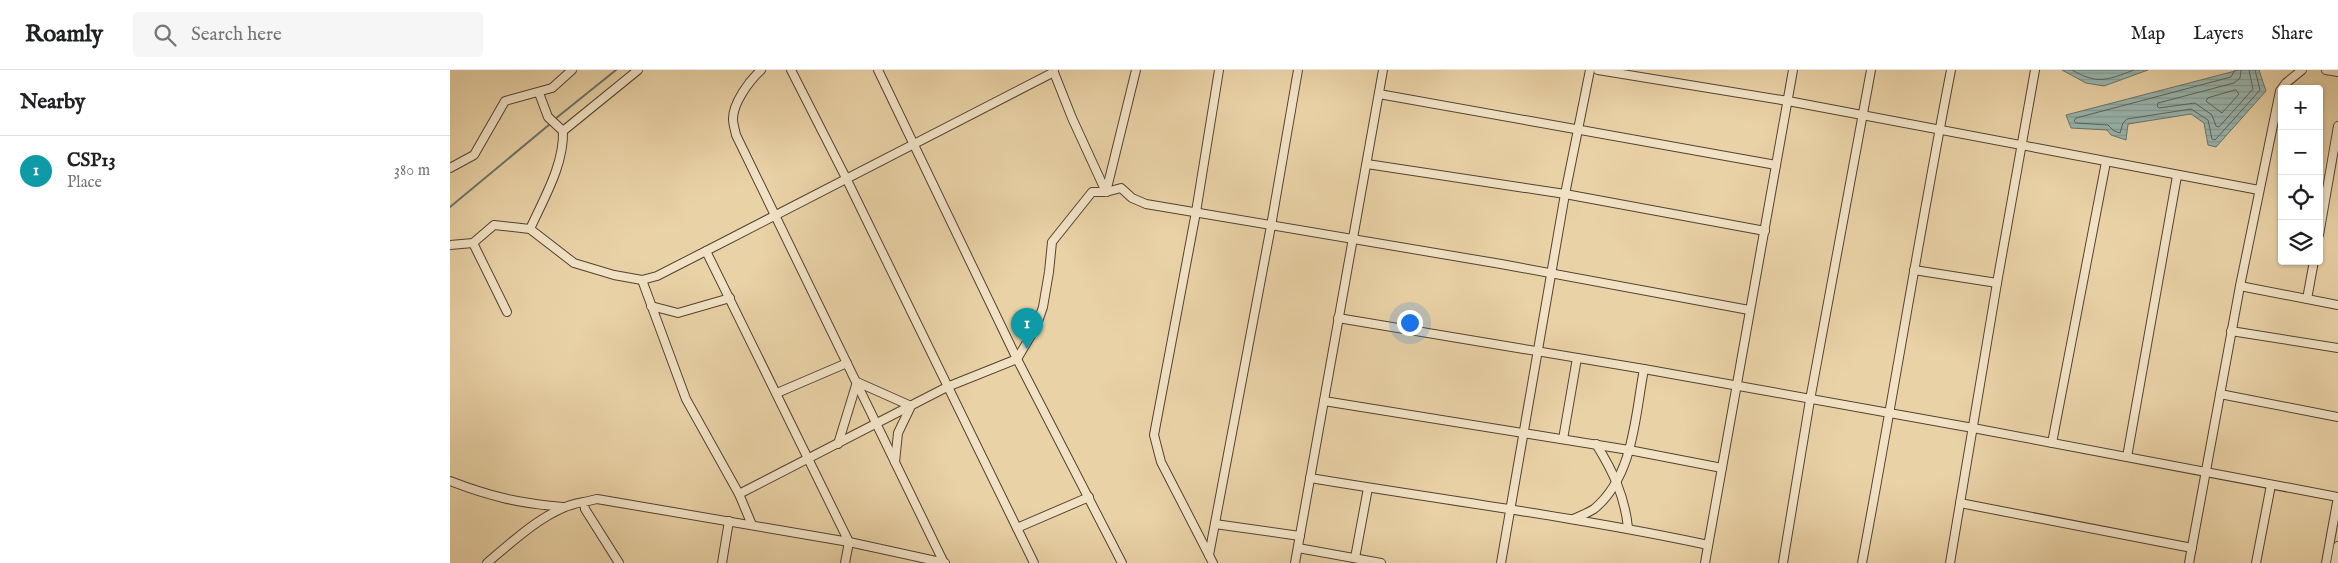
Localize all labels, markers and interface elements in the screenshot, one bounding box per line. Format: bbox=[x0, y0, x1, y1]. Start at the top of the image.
search box bbox=[133, 12, 483, 57]
text: Roamly bbox=[25, 19, 103, 50]
icon: search bbox=[151, 21, 179, 49]
text: Search here bbox=[191, 23, 282, 47]
text: Map bbox=[2131, 23, 2165, 46]
text: Layers bbox=[2193, 23, 2244, 46]
text: Share bbox=[2272, 23, 2313, 46]
map controls bbox=[2278, 85, 2323, 265]
button: + bbox=[2278, 85, 2323, 130]
text: Nearby bbox=[20, 89, 85, 116]
button: − bbox=[2278, 130, 2323, 175]
text: CSP13 bbox=[67, 149, 115, 173]
text: 1 bbox=[33, 161, 39, 181]
text: 380 m bbox=[394, 161, 430, 181]
text: Place bbox=[67, 173, 102, 193]
button: locate bbox=[2278, 175, 2323, 220]
button: layers bbox=[2278, 220, 2323, 265]
pin: 1 bbox=[1011, 308, 1043, 349]
your location bbox=[1397, 310, 1423, 336]

